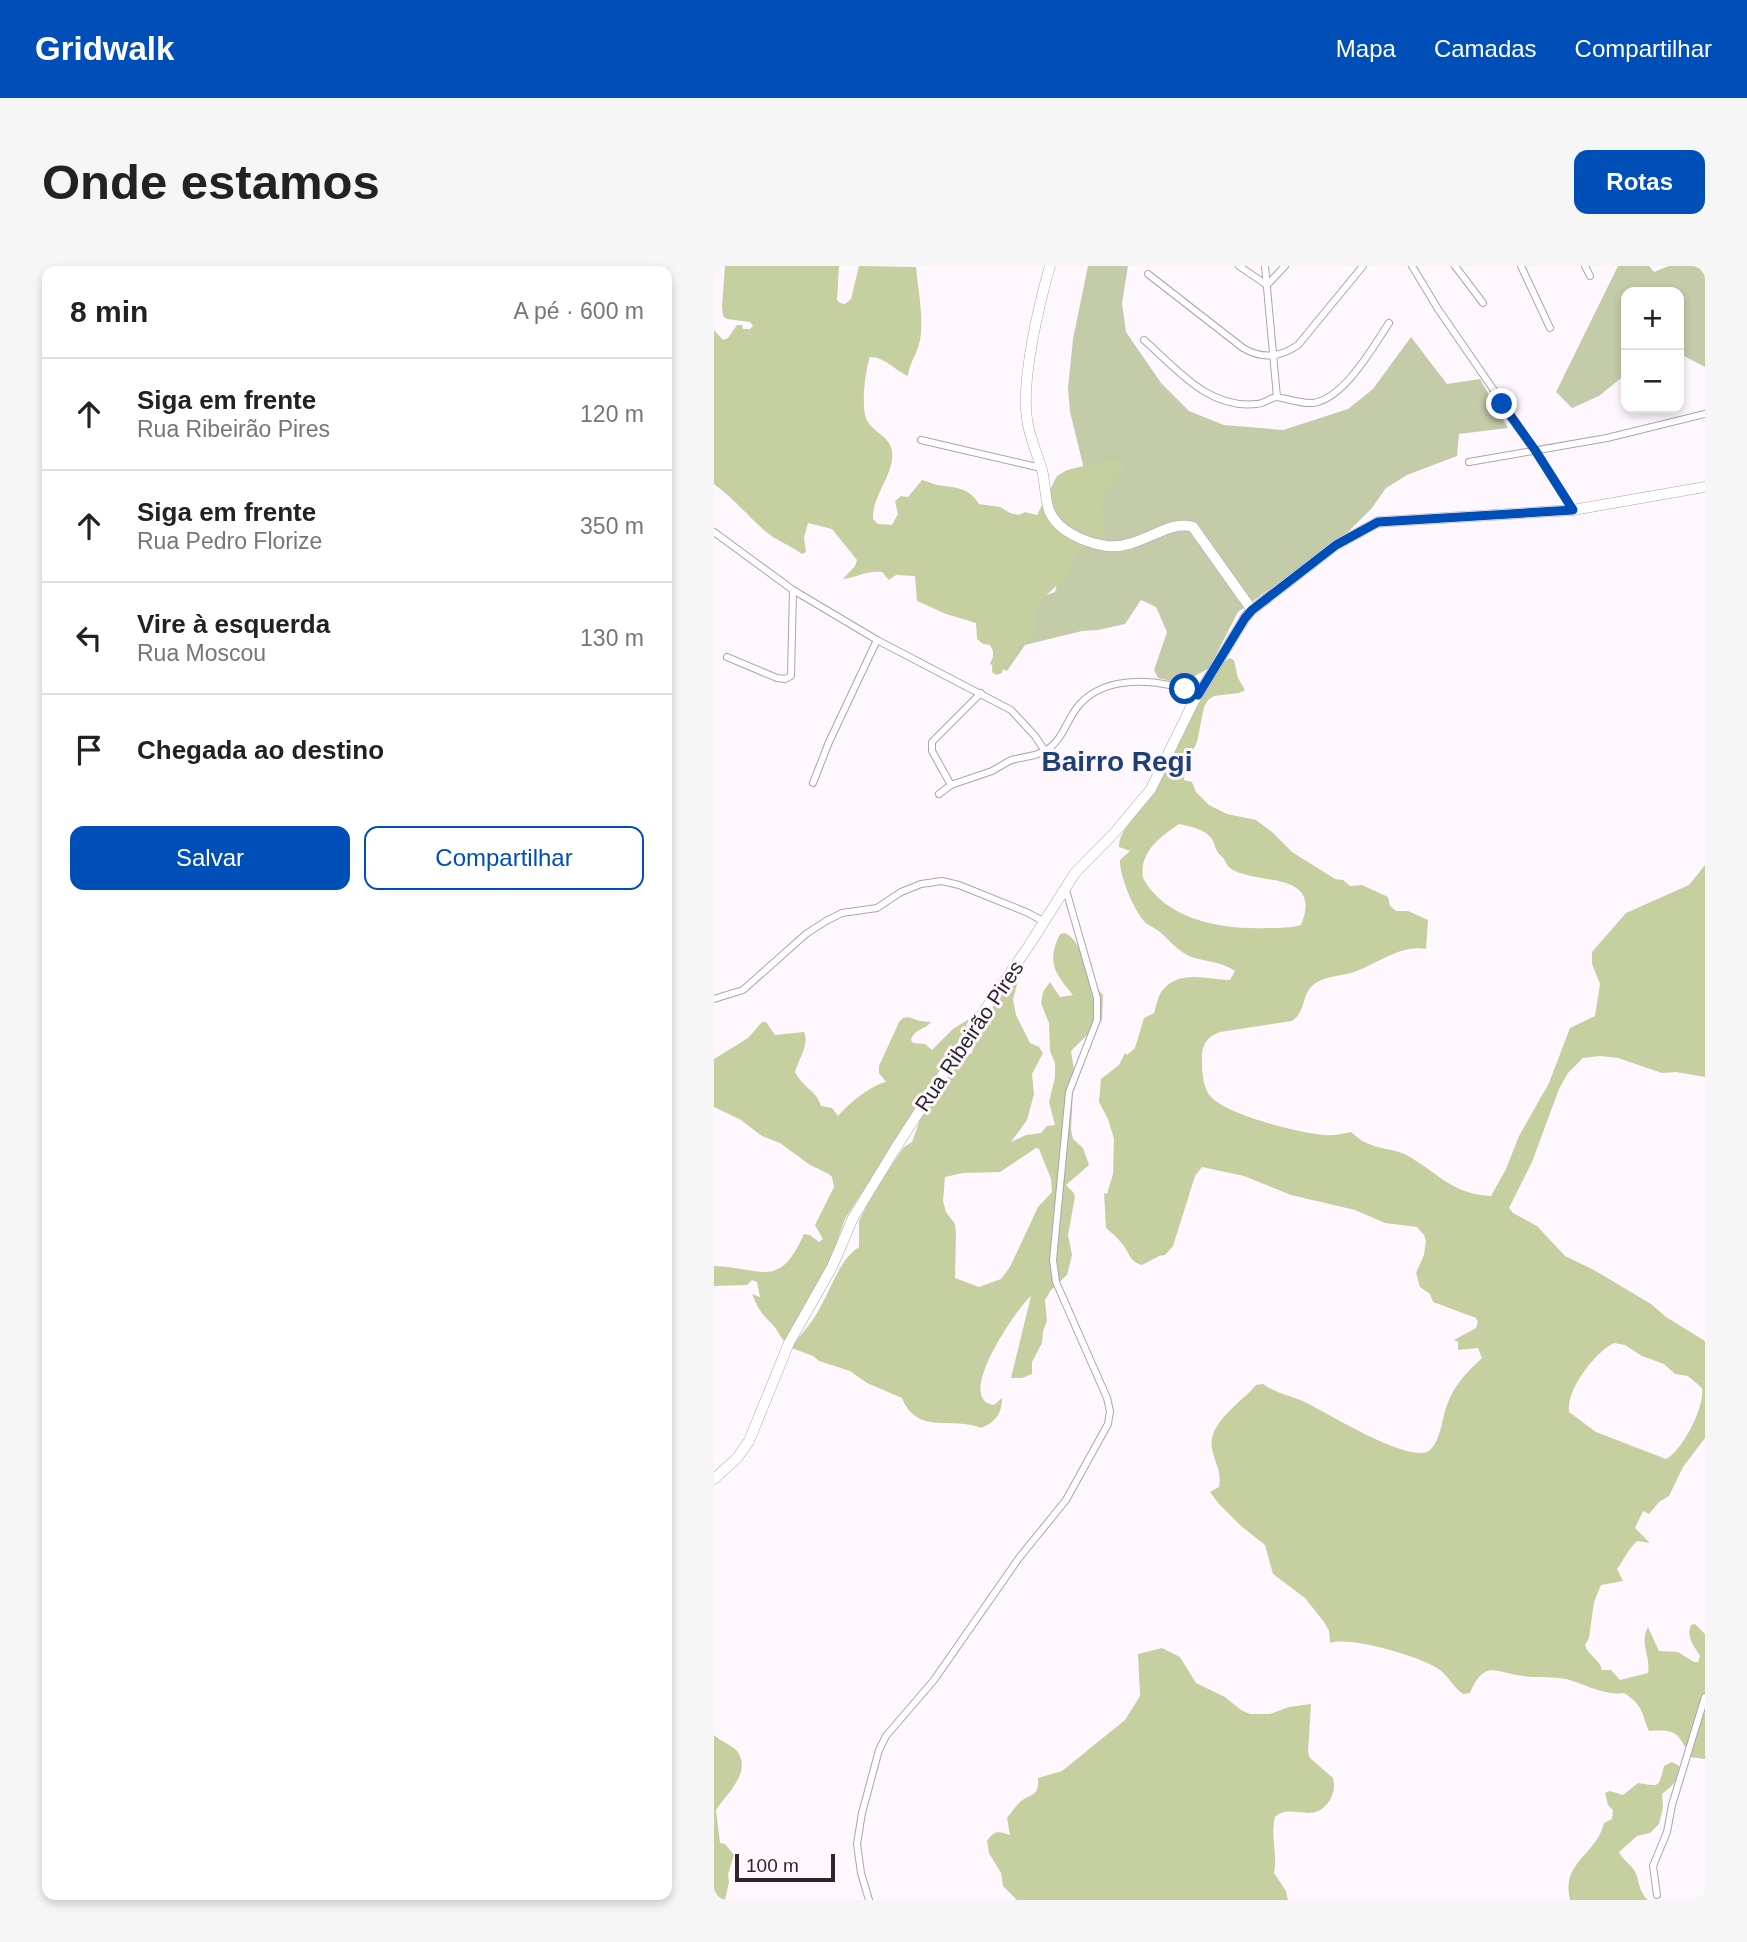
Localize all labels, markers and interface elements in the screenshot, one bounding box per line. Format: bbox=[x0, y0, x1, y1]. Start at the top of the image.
text: Gridwalk bbox=[35, 30, 174, 67]
text: Mapa bbox=[1336, 35, 1396, 62]
text: Camadas bbox=[1434, 35, 1537, 62]
text: Compartilhar bbox=[1575, 35, 1712, 62]
button: Rotas bbox=[1574, 150, 1705, 214]
text: Onde estamos bbox=[42, 155, 380, 209]
map controls bbox=[1621, 287, 1684, 413]
button: + bbox=[1621, 287, 1684, 350]
text: 8 min bbox=[70, 295, 148, 328]
text: A pé · 600 m bbox=[514, 298, 644, 324]
button: − bbox=[1621, 350, 1684, 413]
text: Siga em frente bbox=[137, 385, 316, 415]
route end bbox=[1486, 388, 1517, 419]
icon: ahead bbox=[70, 395, 108, 433]
text: 120 m bbox=[580, 401, 644, 427]
text: Rua Ribeirão Pires bbox=[137, 416, 330, 442]
text: Siga em frente bbox=[137, 497, 316, 527]
icon: ahead bbox=[70, 507, 108, 545]
text: 350 m bbox=[580, 513, 644, 539]
text: Rua Pedro Florize bbox=[137, 528, 322, 554]
text: Vire à esquerda bbox=[137, 609, 330, 639]
icon: left bbox=[70, 619, 108, 657]
text: 130 m bbox=[580, 625, 644, 651]
text: Rua Moscou bbox=[137, 640, 266, 666]
route start bbox=[1169, 673, 1200, 704]
icon: arrive bbox=[70, 731, 108, 769]
text: Chegada ao destino bbox=[137, 735, 384, 765]
district label: Bairro Regi bbox=[1042, 746, 1192, 777]
button: Salvar bbox=[70, 826, 350, 890]
button: Compartilhar bbox=[364, 826, 644, 890]
street label: Rua Ribeirão Pires bbox=[910, 957, 1028, 1115]
scale bar bbox=[735, 1851, 835, 1883]
text: 100 m bbox=[746, 1855, 799, 1876]

